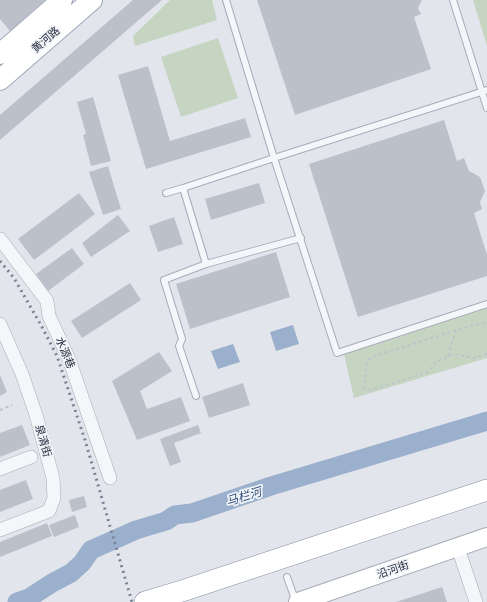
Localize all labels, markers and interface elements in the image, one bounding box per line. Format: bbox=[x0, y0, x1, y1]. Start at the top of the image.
street label: 黄河路 bbox=[29, 24, 63, 56]
street label: 水源巷 bbox=[52, 335, 78, 371]
street label: 泉清街 bbox=[32, 423, 54, 459]
water label: 马栏河 bbox=[225, 485, 263, 509]
street label: 沿河街 bbox=[375, 558, 411, 582]

